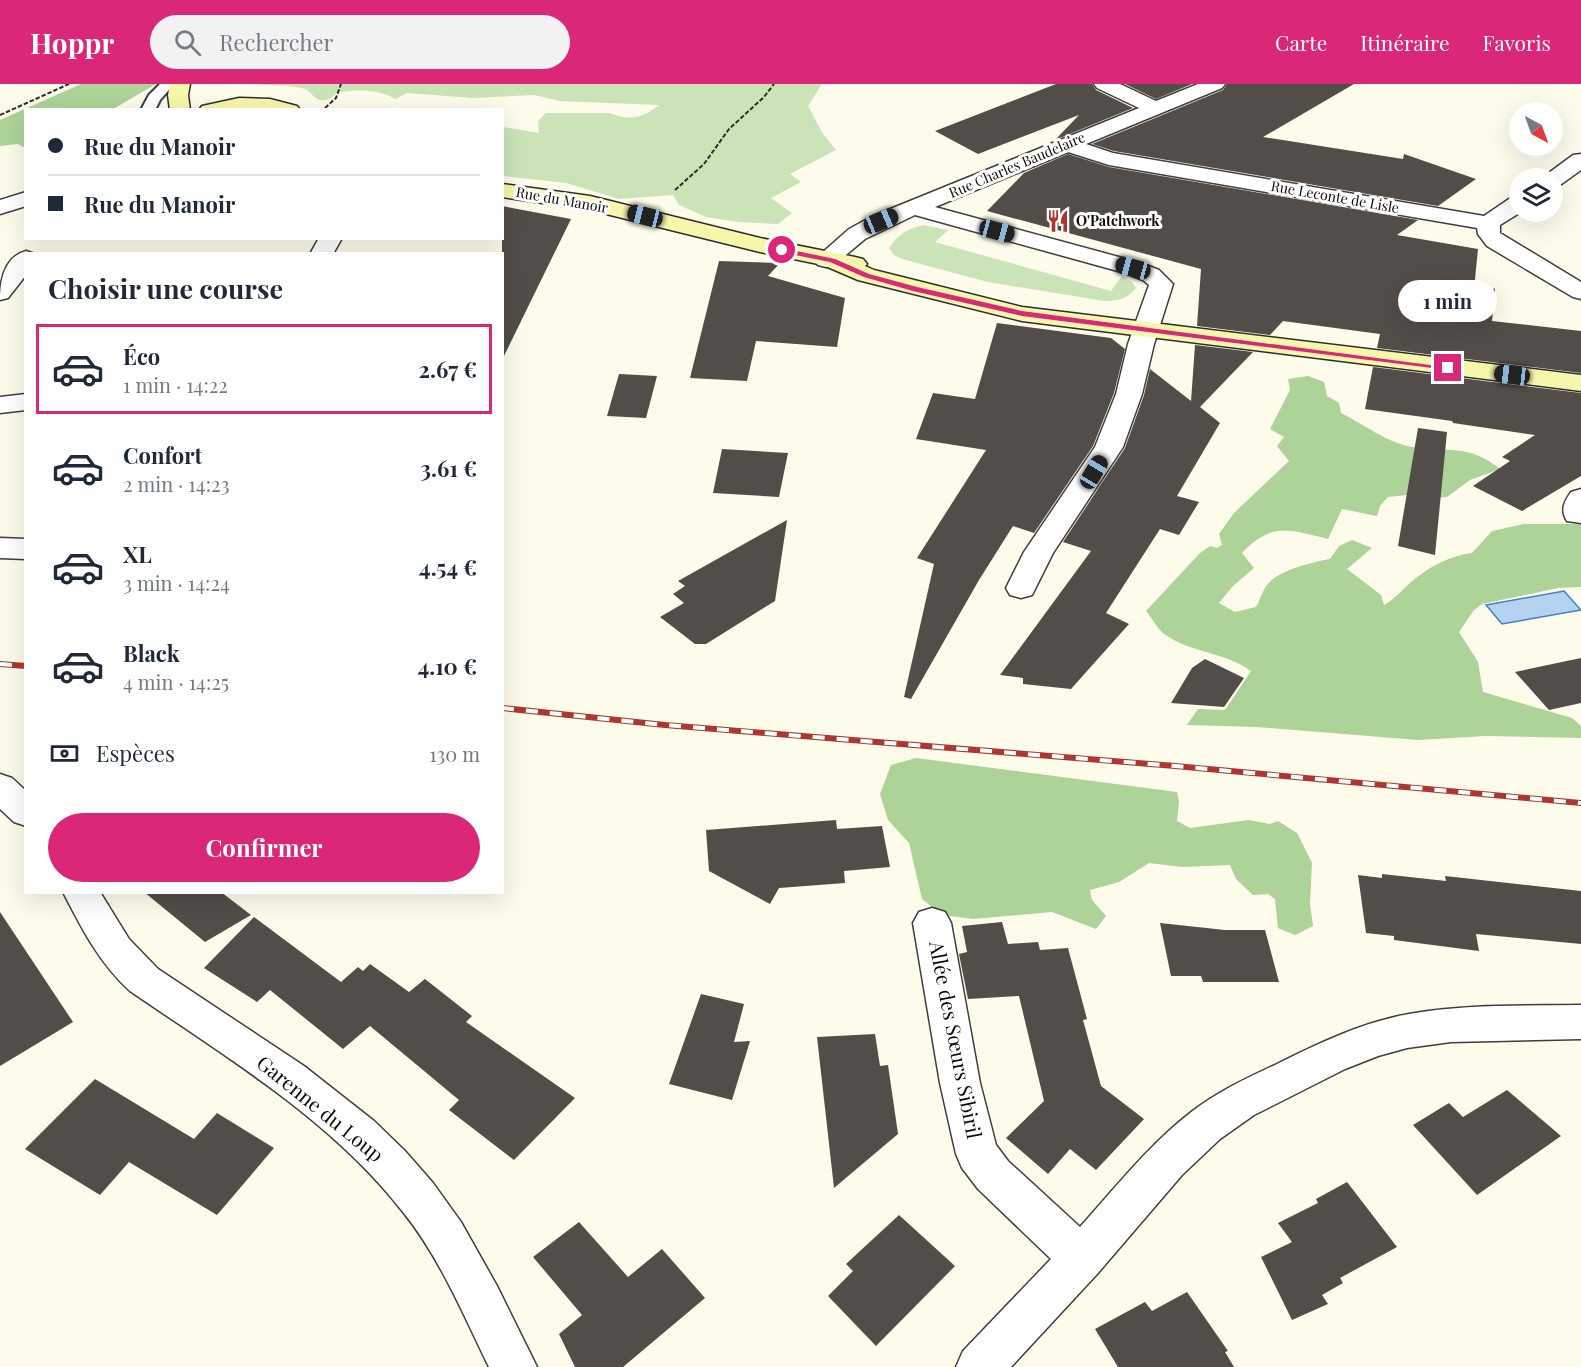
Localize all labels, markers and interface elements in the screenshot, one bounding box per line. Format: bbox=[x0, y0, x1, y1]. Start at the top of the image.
search box bbox=[150, 15, 570, 69]
text: Hoppr bbox=[30, 24, 114, 61]
icon: search bbox=[171, 26, 204, 59]
text: Rechercher bbox=[219, 27, 333, 57]
text: Carte bbox=[1275, 28, 1327, 56]
text: Itinéraire bbox=[1360, 28, 1450, 56]
text: Favoris bbox=[1483, 28, 1551, 56]
north arrow bbox=[1509, 102, 1563, 156]
map controls bbox=[1509, 102, 1563, 222]
street label: Rue Charles Baudelaire bbox=[946, 127, 1088, 202]
text: Rue du Manoir bbox=[84, 131, 235, 161]
button: layers bbox=[1509, 168, 1563, 222]
street label: Rue Leconte de Lisle bbox=[1270, 176, 1401, 217]
street label: Rue du Manoir bbox=[515, 182, 610, 217]
text: Rue du Manoir bbox=[84, 189, 235, 219]
car bbox=[625, 203, 665, 229]
car bbox=[861, 206, 901, 236]
restaurant icon: O'Patchwork bbox=[1045, 208, 1071, 234]
place label: O'Patchwork bbox=[1076, 211, 1160, 230]
car bbox=[977, 218, 1017, 244]
route start bbox=[768, 236, 795, 263]
car bbox=[1113, 255, 1153, 281]
text: Choisir une course bbox=[48, 270, 283, 306]
callout: 1 min bbox=[1398, 281, 1498, 323]
text: 1 min bbox=[1423, 287, 1472, 314]
text: Éco bbox=[123, 341, 160, 371]
icon: car bbox=[51, 342, 105, 396]
text: 2.67 € bbox=[418, 354, 477, 384]
route end bbox=[1434, 354, 1461, 381]
car bbox=[1493, 364, 1531, 386]
text: 1 min · 14:22 bbox=[123, 371, 228, 398]
text: Confort bbox=[123, 440, 202, 470]
icon: car bbox=[51, 441, 105, 495]
car bbox=[1077, 452, 1111, 492]
text: 3.61 € bbox=[420, 453, 477, 483]
text: 2 min · 14:23 bbox=[123, 470, 230, 497]
text: XL bbox=[123, 539, 152, 569]
icon: car bbox=[51, 540, 105, 594]
text: 4.54 € bbox=[419, 552, 477, 582]
text: 3 min · 14:24 bbox=[123, 569, 230, 596]
text: Black bbox=[123, 638, 180, 668]
icon: car bbox=[51, 639, 105, 693]
text: 4.10 € bbox=[418, 651, 477, 681]
text: 4 min · 14:25 bbox=[123, 668, 229, 695]
icon: cash bbox=[48, 737, 81, 770]
text: Espèces bbox=[96, 738, 175, 768]
text: 130 m bbox=[429, 740, 480, 767]
button: Confirmer bbox=[48, 813, 480, 882]
street label: Allée des Sœurs Sibiril bbox=[924, 938, 989, 1141]
street label: Garenne du Loup bbox=[252, 1048, 390, 1167]

